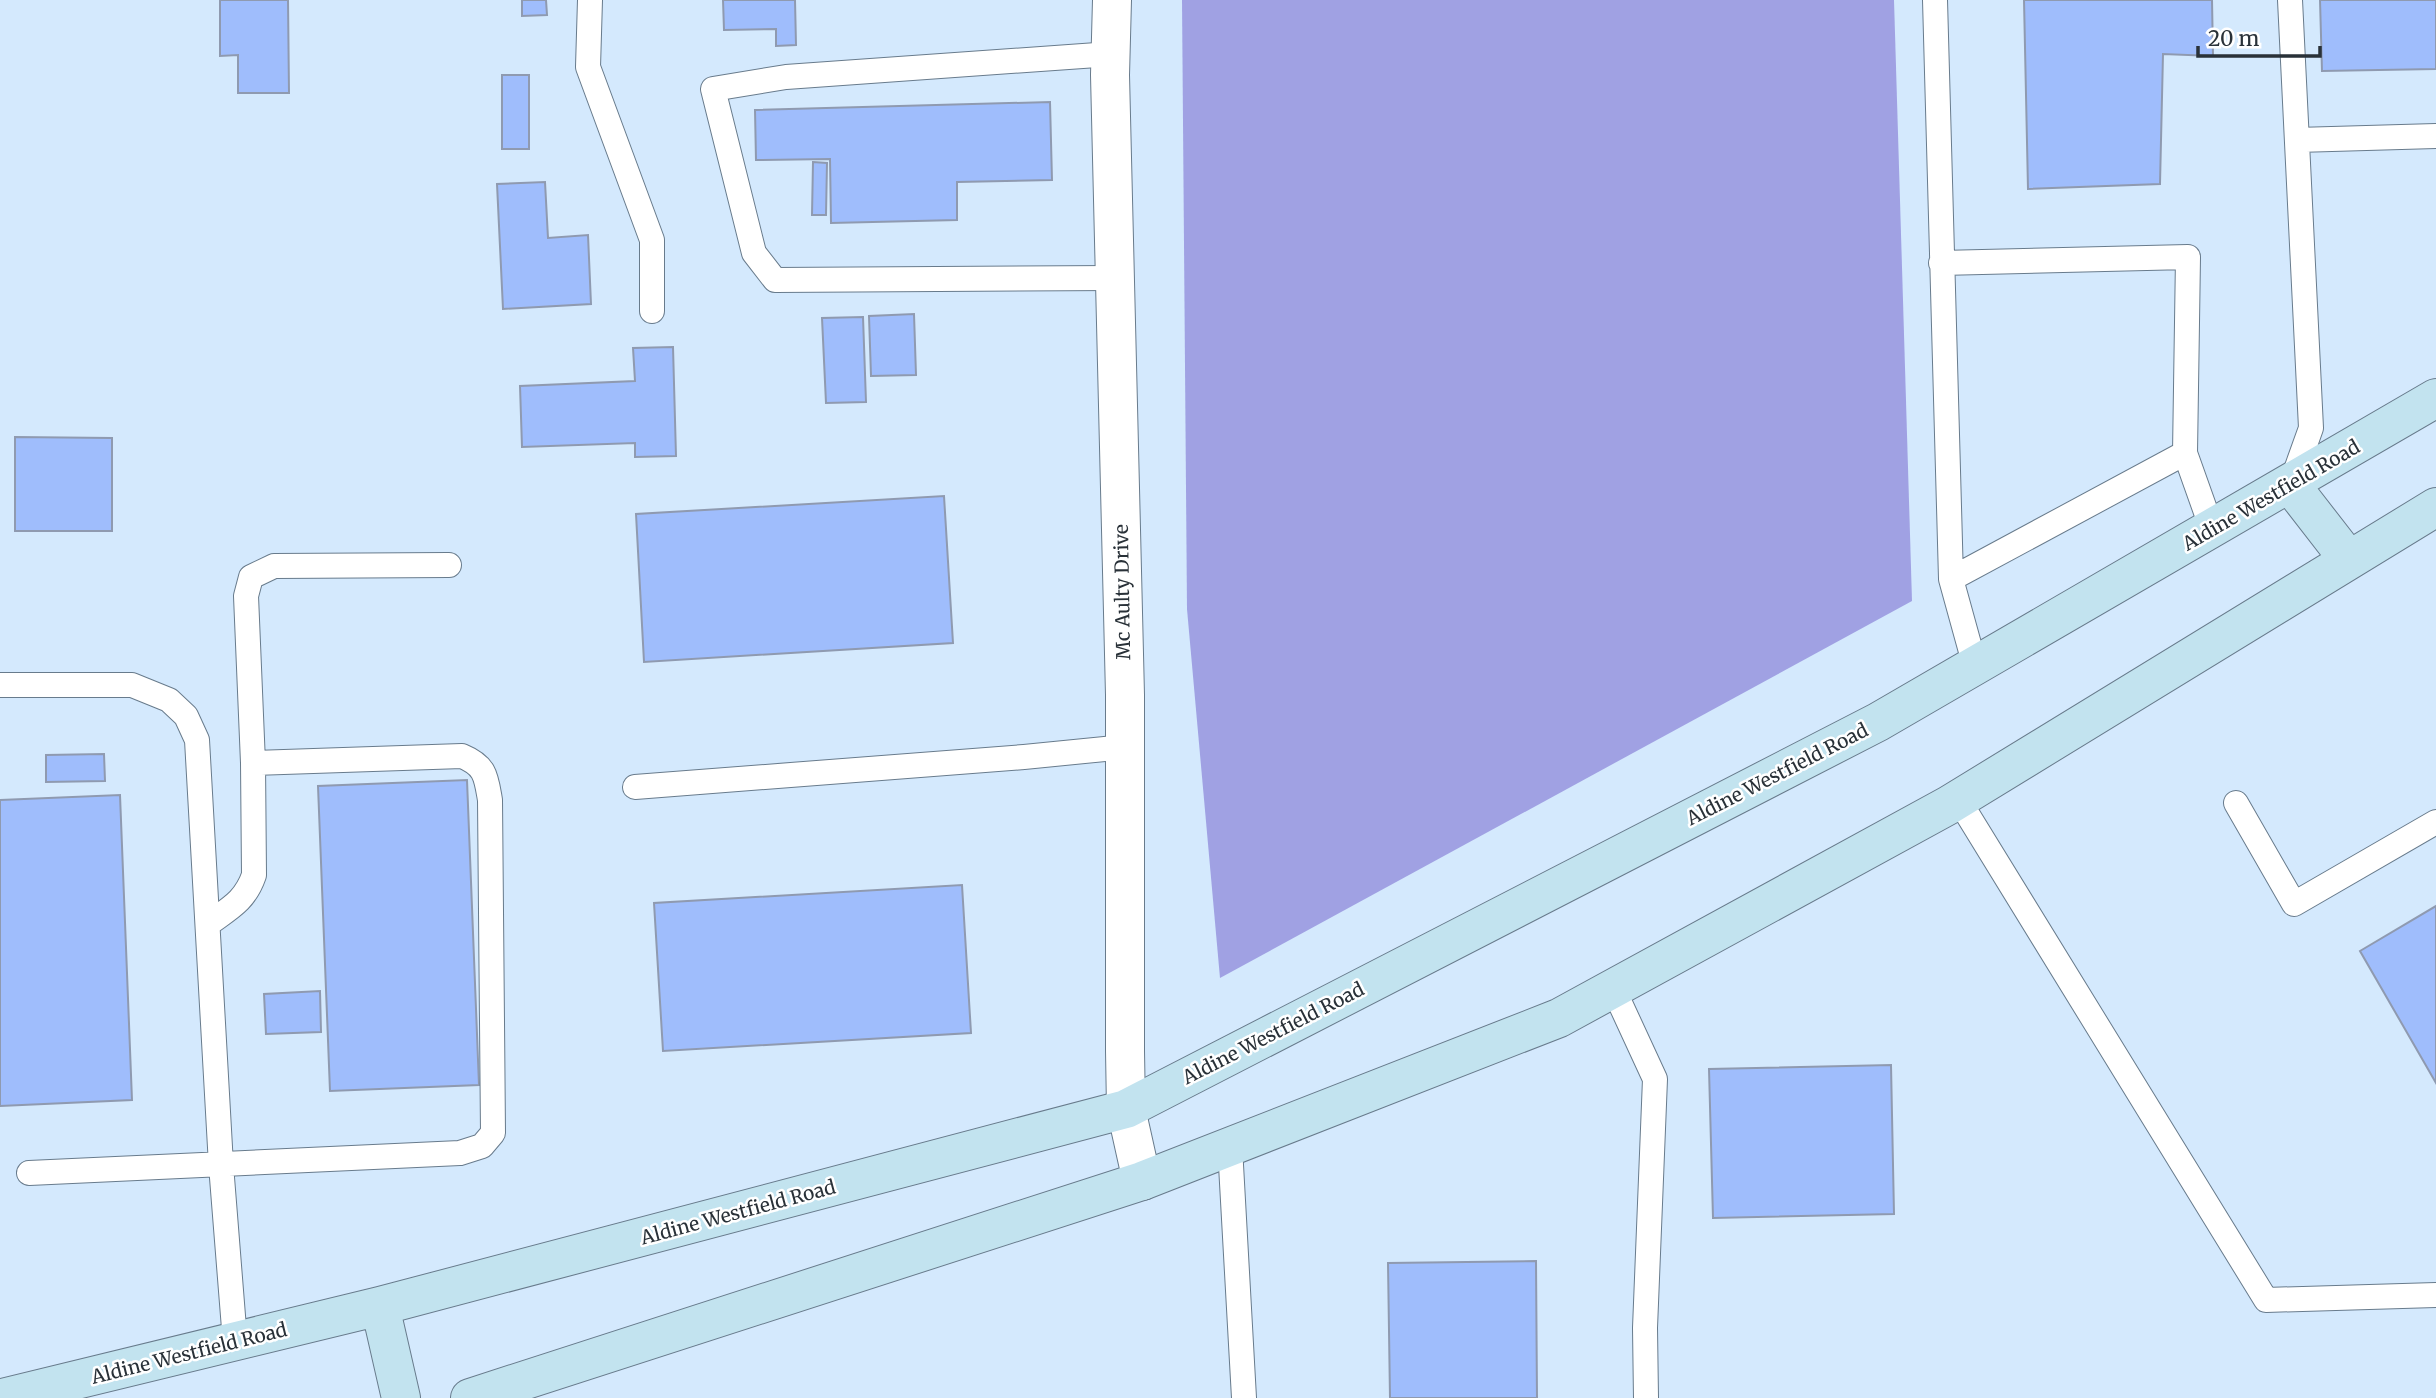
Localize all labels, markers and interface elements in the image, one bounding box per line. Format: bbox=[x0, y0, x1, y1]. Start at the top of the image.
scale bar bbox=[2198, 14, 2320, 58]
text: 20 m bbox=[2208, 25, 2260, 52]
street label: Aldine Westfield Road bbox=[2177, 434, 2364, 556]
street label: Mc Aulty Drive bbox=[1109, 524, 1135, 660]
street label: Aldine Westfield Road bbox=[1681, 718, 1872, 831]
street label: Aldine Westfield Road bbox=[1177, 977, 1368, 1090]
street label: Aldine Westfield Road bbox=[637, 1174, 838, 1250]
street label: Aldine Westfield Road bbox=[88, 1317, 289, 1389]

